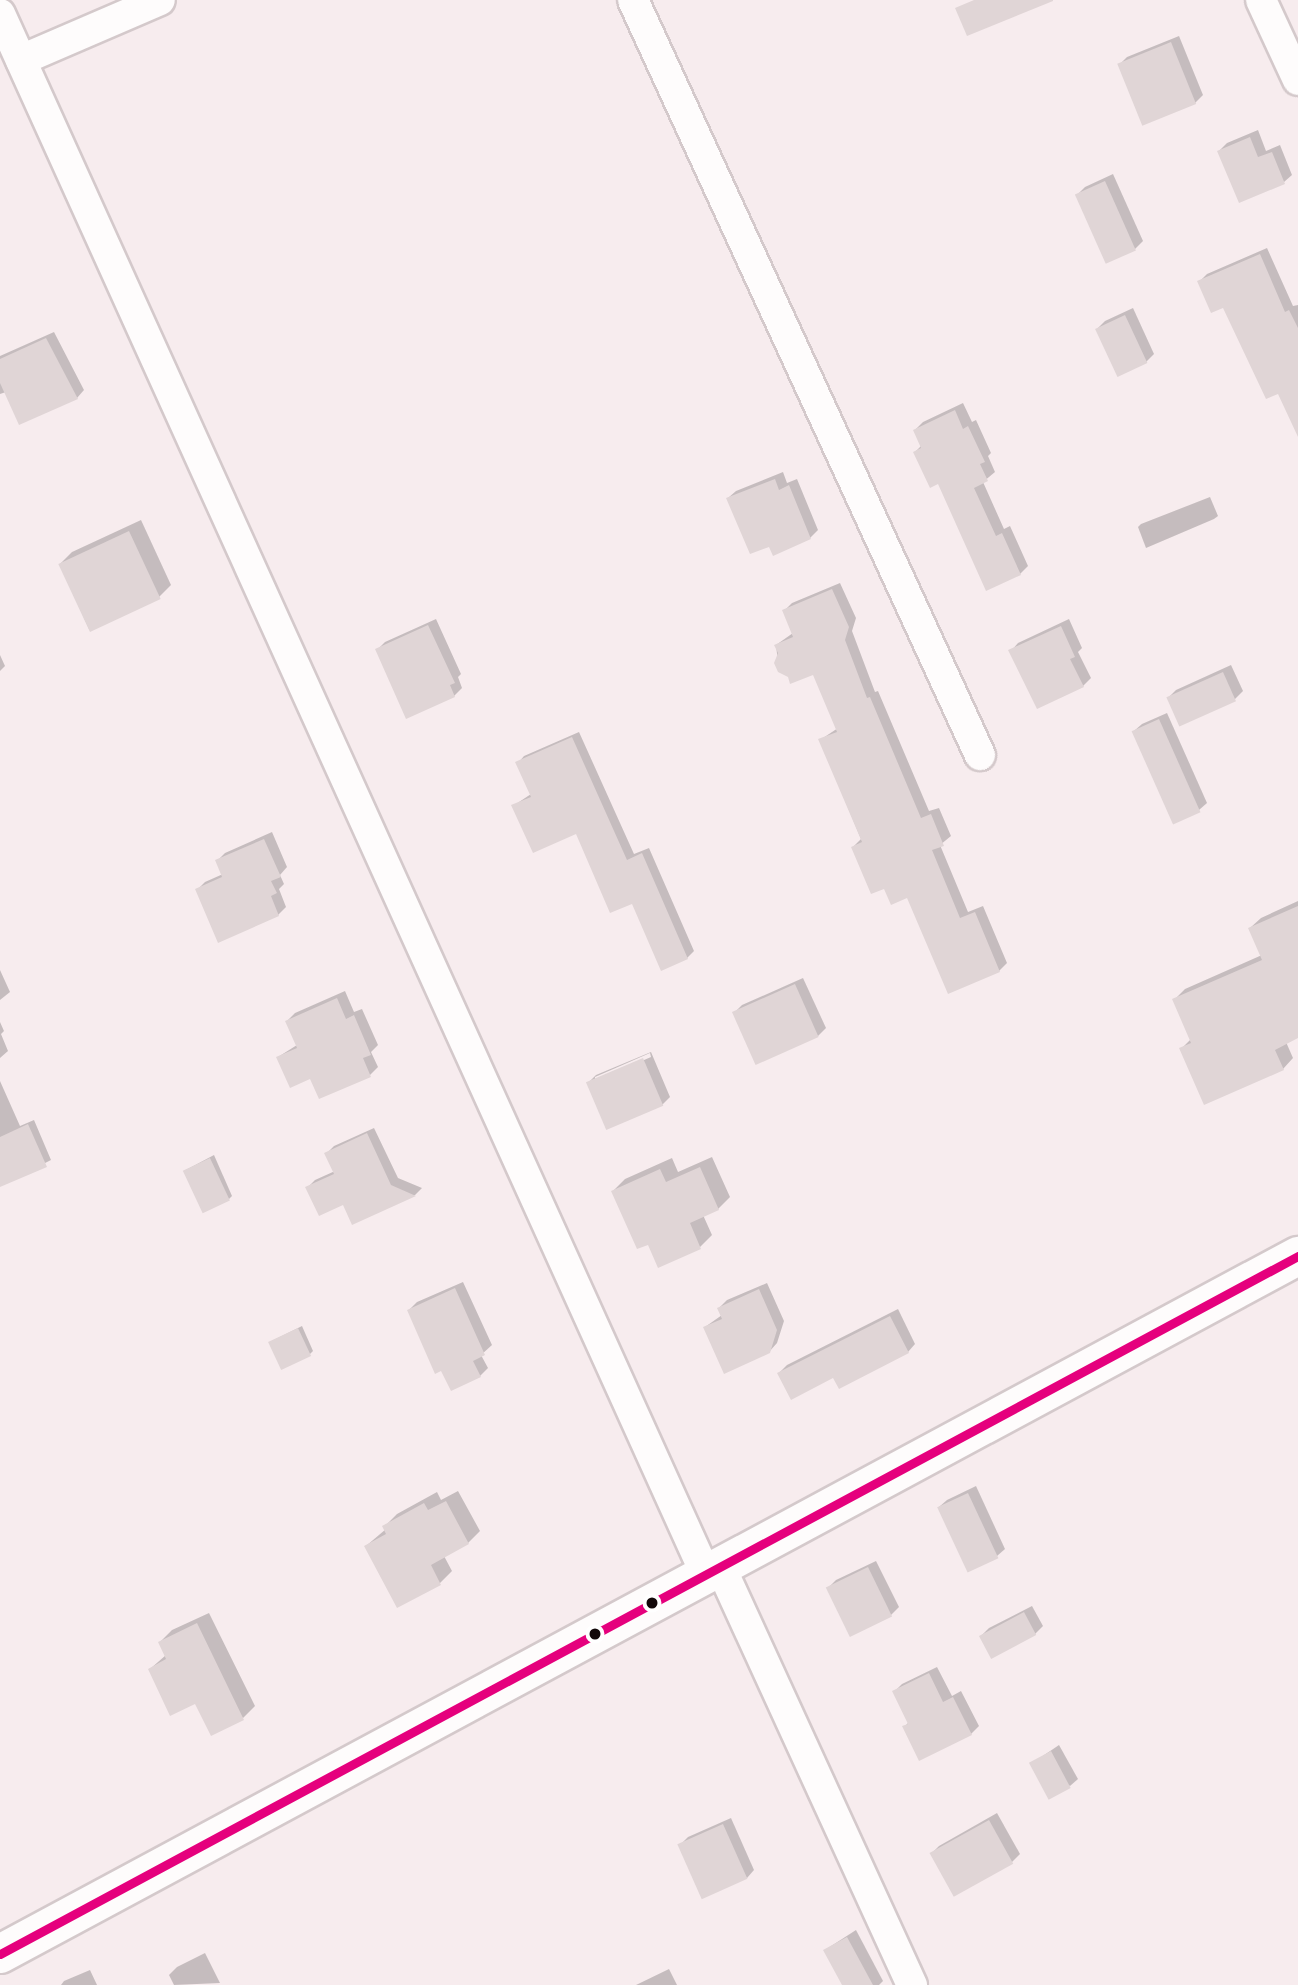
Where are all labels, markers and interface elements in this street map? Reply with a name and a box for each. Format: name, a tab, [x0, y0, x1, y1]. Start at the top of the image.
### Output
unlabelled marker	[645, 1596, 659, 1610]
unlabelled marker	[588, 1627, 602, 1641]

